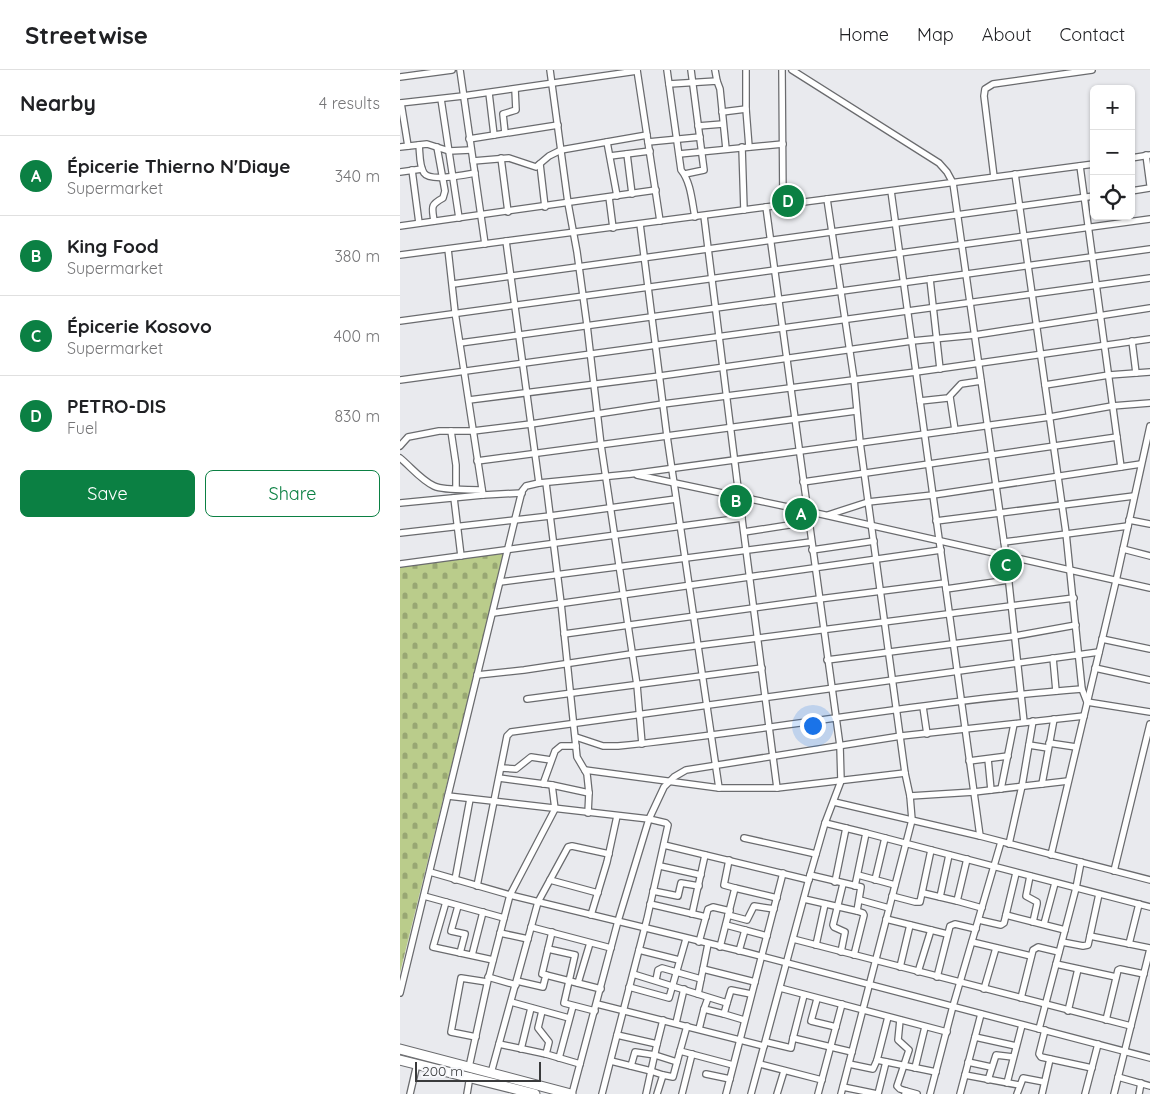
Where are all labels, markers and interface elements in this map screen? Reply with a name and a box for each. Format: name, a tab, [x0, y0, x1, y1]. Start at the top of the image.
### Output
text: Streetwise	[25, 20, 148, 50]
text: Home	[839, 23, 889, 46]
text: Map	[917, 23, 954, 46]
text: About	[982, 23, 1032, 46]
text: Contact	[1060, 23, 1125, 46]
map controls	[1090, 85, 1135, 220]
button: +	[1090, 85, 1135, 130]
text: Nearby	[20, 90, 96, 116]
text: 4 results	[319, 93, 380, 113]
button: −	[1090, 130, 1135, 175]
text: Épicerie Thierno N'Diaye	[67, 154, 290, 178]
text: A	[31, 166, 41, 186]
text: 340 m	[335, 166, 380, 186]
button: locate	[1090, 175, 1135, 220]
text: Supermarket	[67, 178, 163, 198]
pin: D	[772, 182, 804, 220]
text: King Food	[67, 234, 159, 258]
text: B	[31, 246, 41, 266]
text: 380 m	[334, 246, 380, 266]
text: Supermarket	[67, 258, 163, 278]
text: Épicerie Kosovo	[67, 314, 212, 338]
text: C	[31, 326, 41, 346]
text: 400 m	[334, 326, 380, 346]
text: Supermarket	[67, 338, 163, 358]
text: PETRO-DIS	[67, 394, 166, 418]
text: D	[30, 406, 42, 426]
text: 830 m	[334, 406, 380, 426]
text: Fuel	[67, 418, 98, 438]
button: Save	[20, 470, 195, 517]
button: Share	[205, 470, 380, 517]
pin: B	[720, 482, 752, 520]
pin: A	[785, 495, 817, 533]
pin: C	[990, 546, 1022, 584]
your location	[800, 713, 826, 739]
scale bar	[415, 1059, 541, 1082]
text: 200 m	[422, 1062, 463, 1080]

